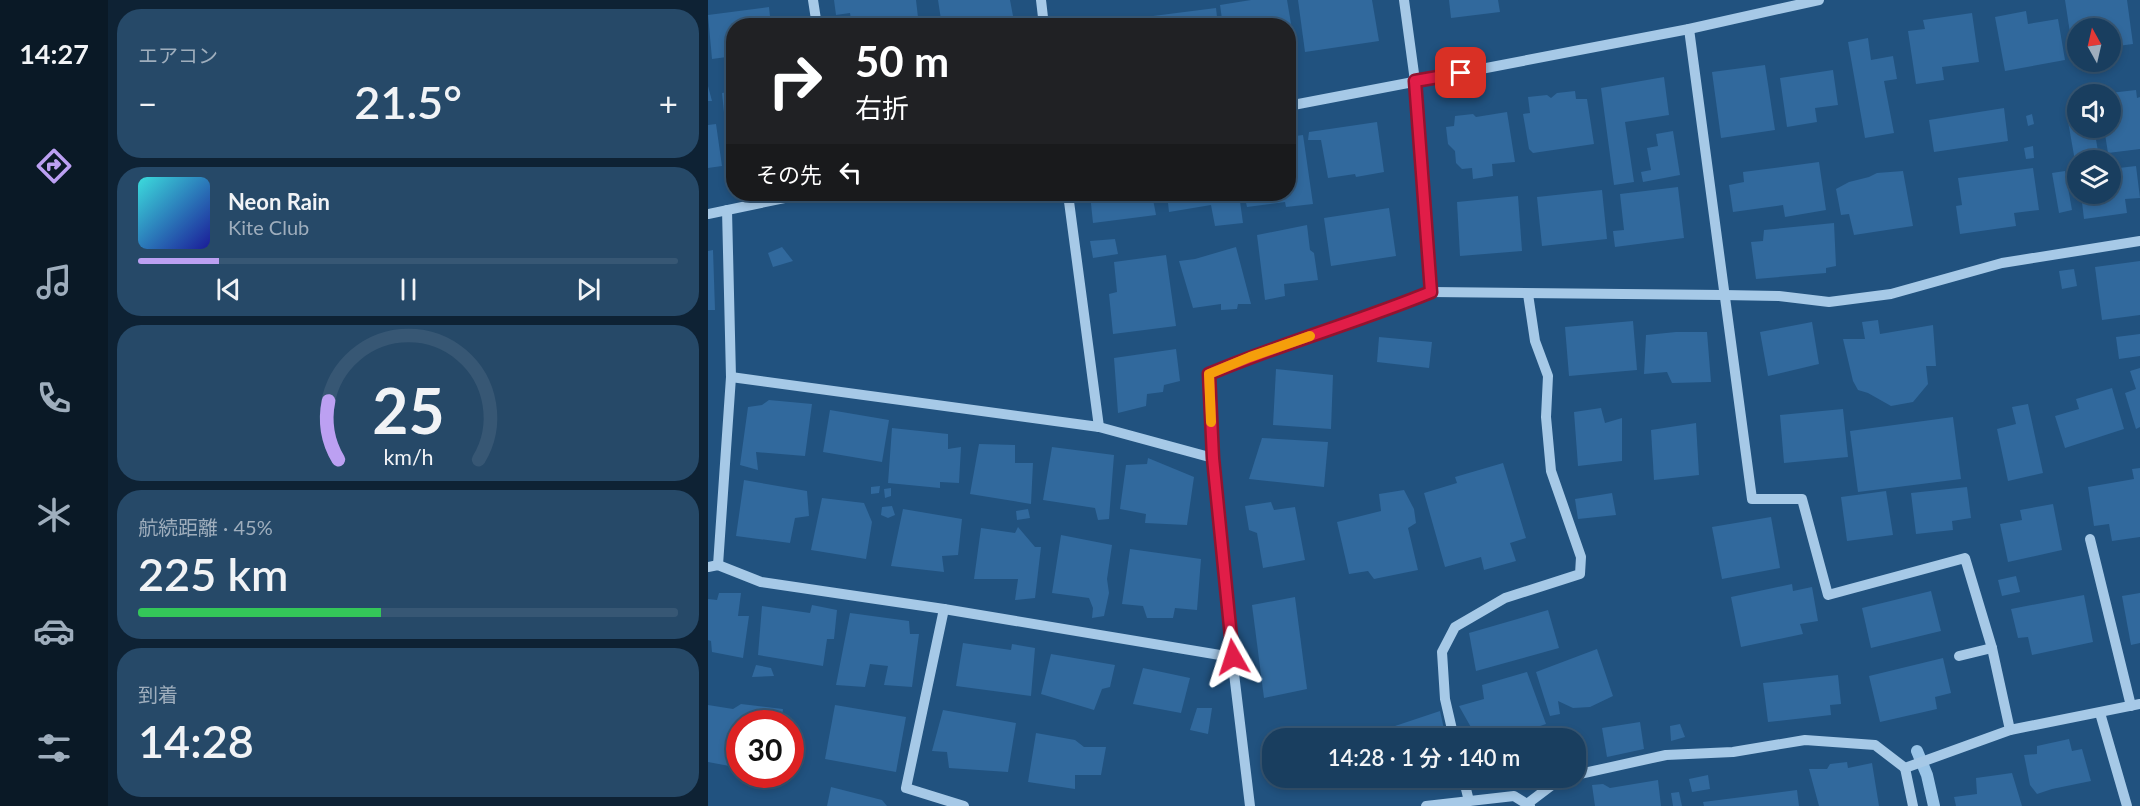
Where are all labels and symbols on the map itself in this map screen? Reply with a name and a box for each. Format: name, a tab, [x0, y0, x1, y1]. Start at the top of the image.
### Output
north arrow	[2067, 18, 2121, 72]
pin	[1435, 47, 1486, 98]
position arrow	[1201, 625, 1265, 689]
speed limit sign: 30	[726, 710, 804, 788]

